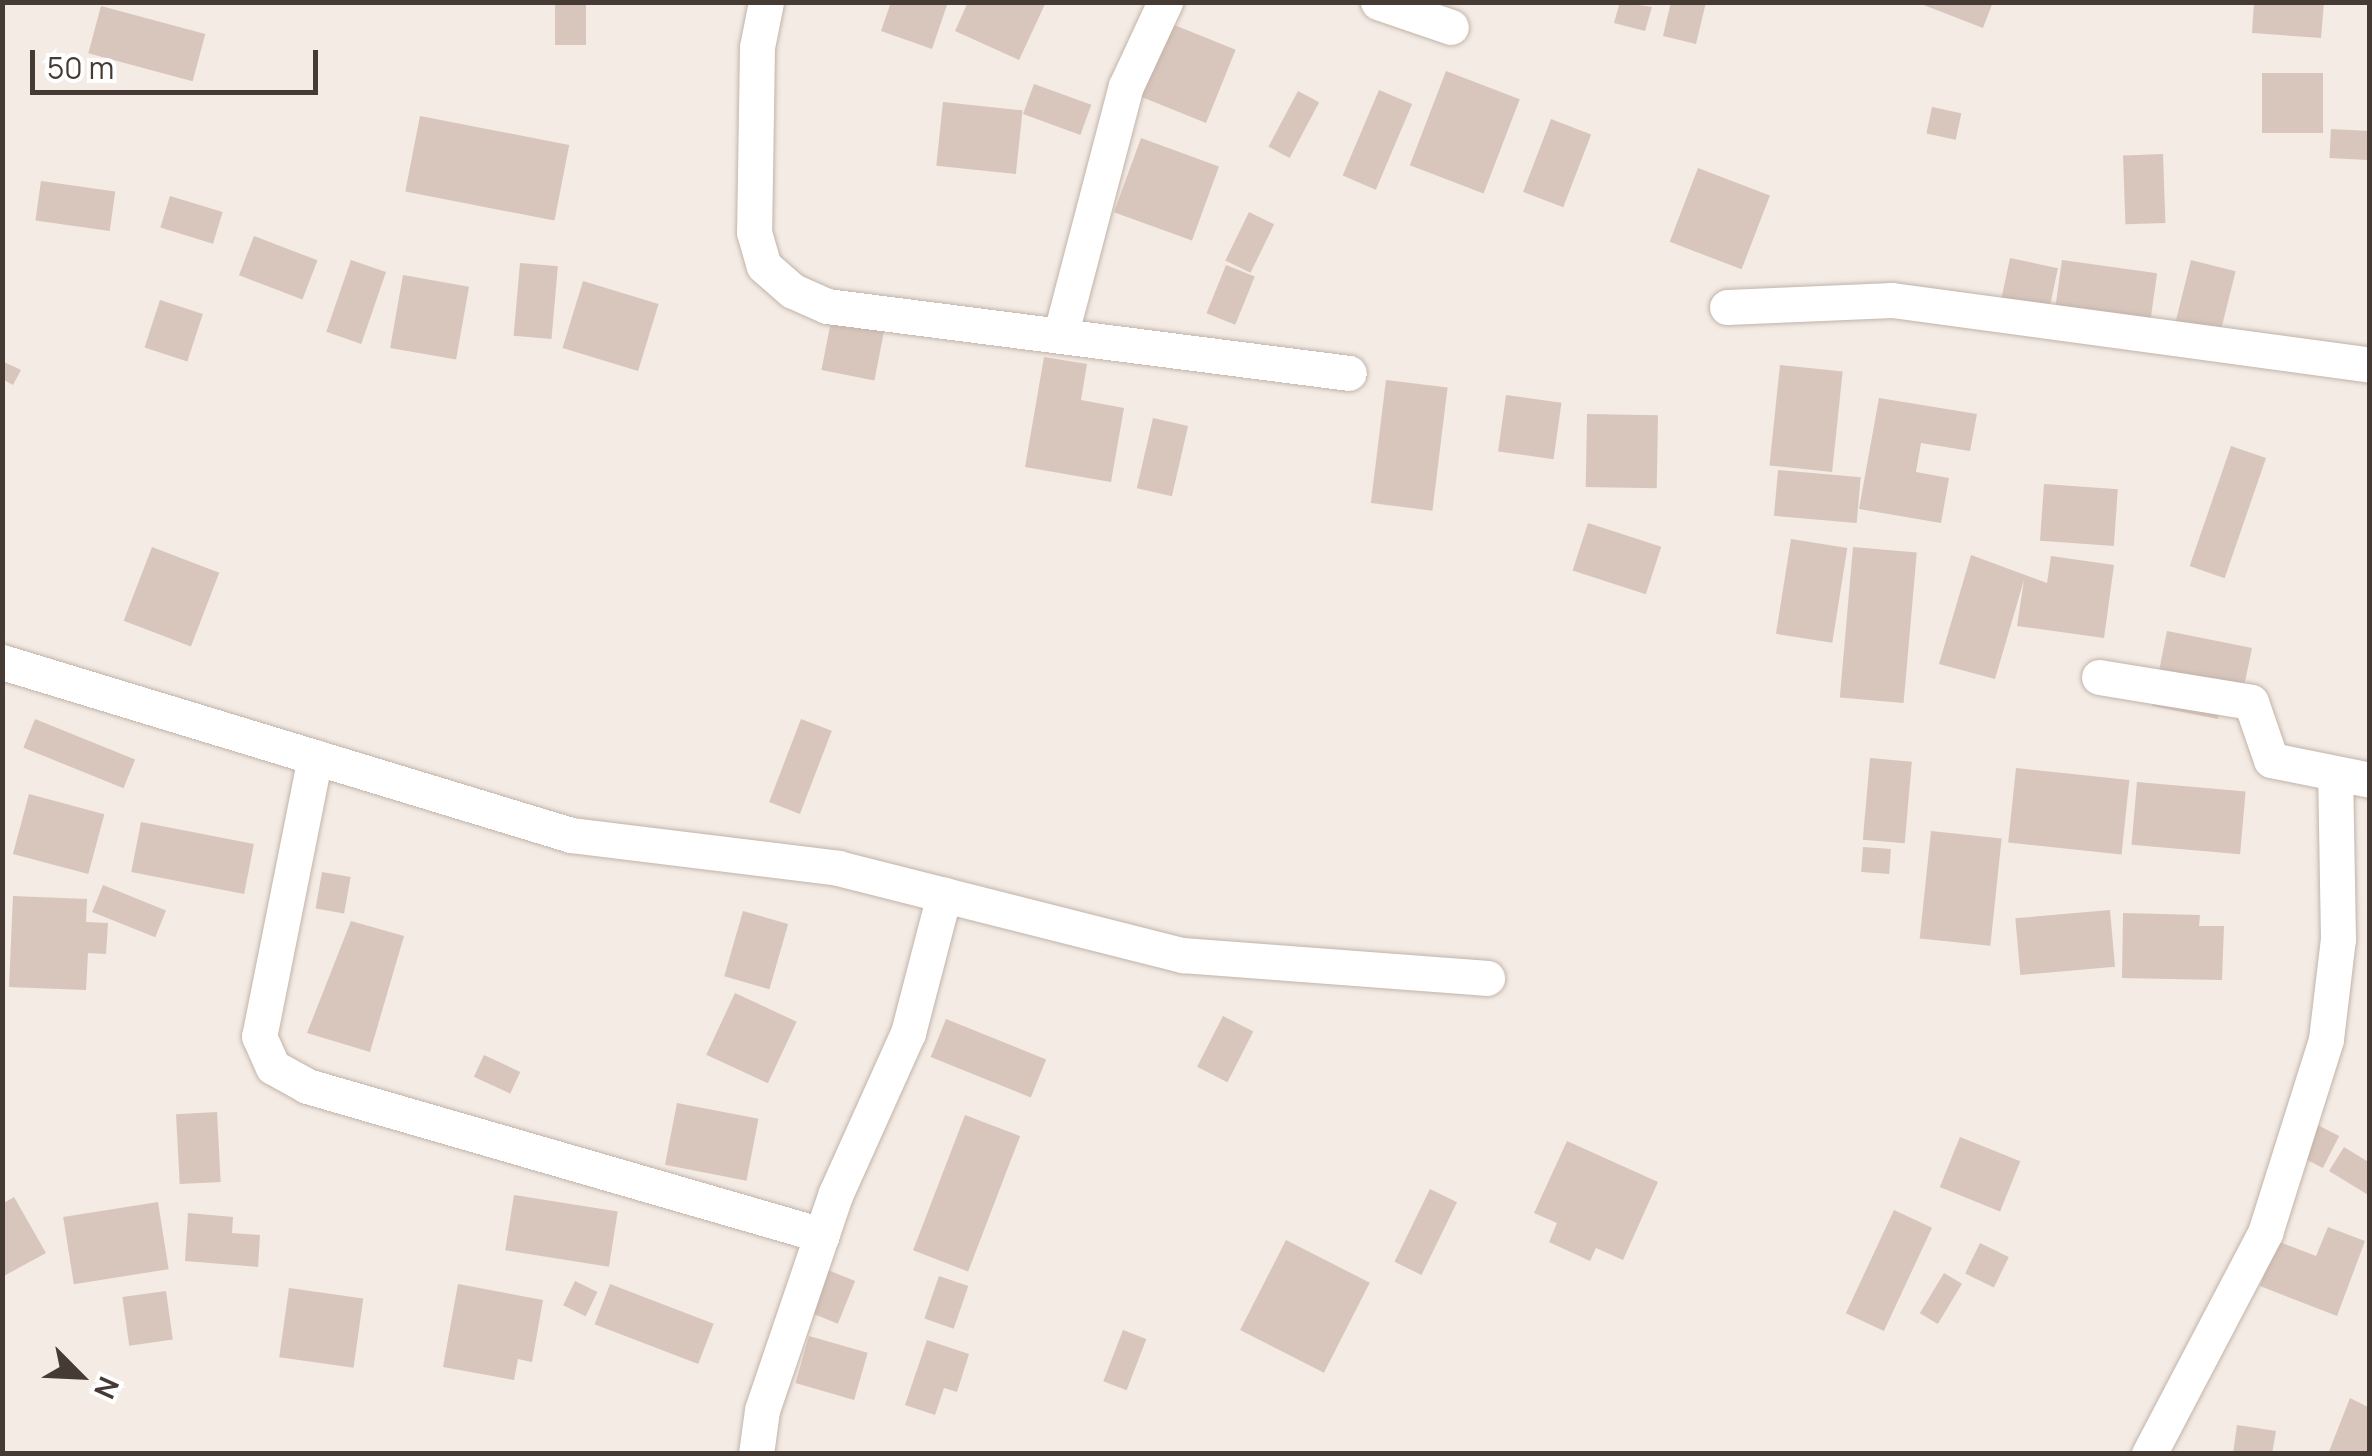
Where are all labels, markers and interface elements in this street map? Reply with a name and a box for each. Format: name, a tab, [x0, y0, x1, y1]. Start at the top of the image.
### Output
scale bar	[35, 30, 322, 92]
text: 50 m	[47, 47, 114, 88]
north arrow	[30, 1326, 130, 1426]
text: N	[86, 1371, 129, 1405]

